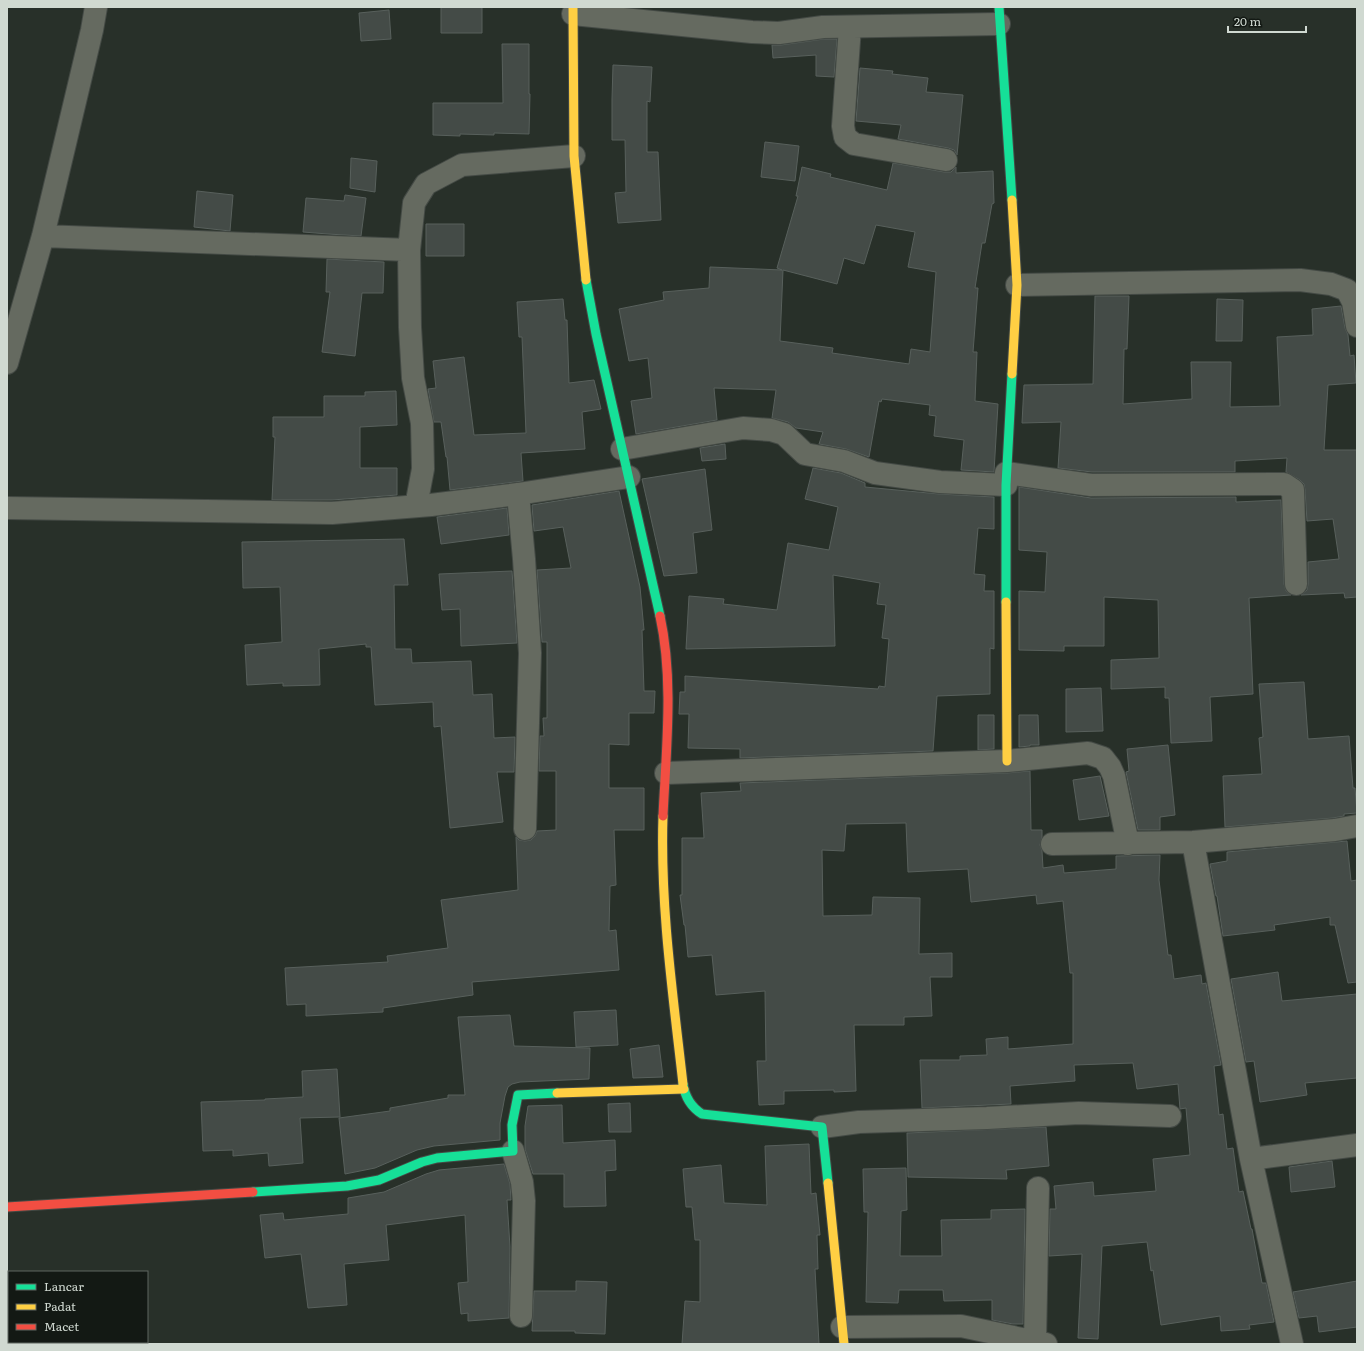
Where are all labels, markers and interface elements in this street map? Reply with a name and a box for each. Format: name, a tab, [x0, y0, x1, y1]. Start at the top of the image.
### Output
scale bar	[1228, 8, 1306, 34]
text: 20 m	[1234, 12, 1261, 30]
legend	[8, 1271, 148, 1343]
text: Lancar	[44, 1277, 84, 1295]
text: Padat	[44, 1297, 76, 1315]
text: Macet	[44, 1317, 79, 1335]

